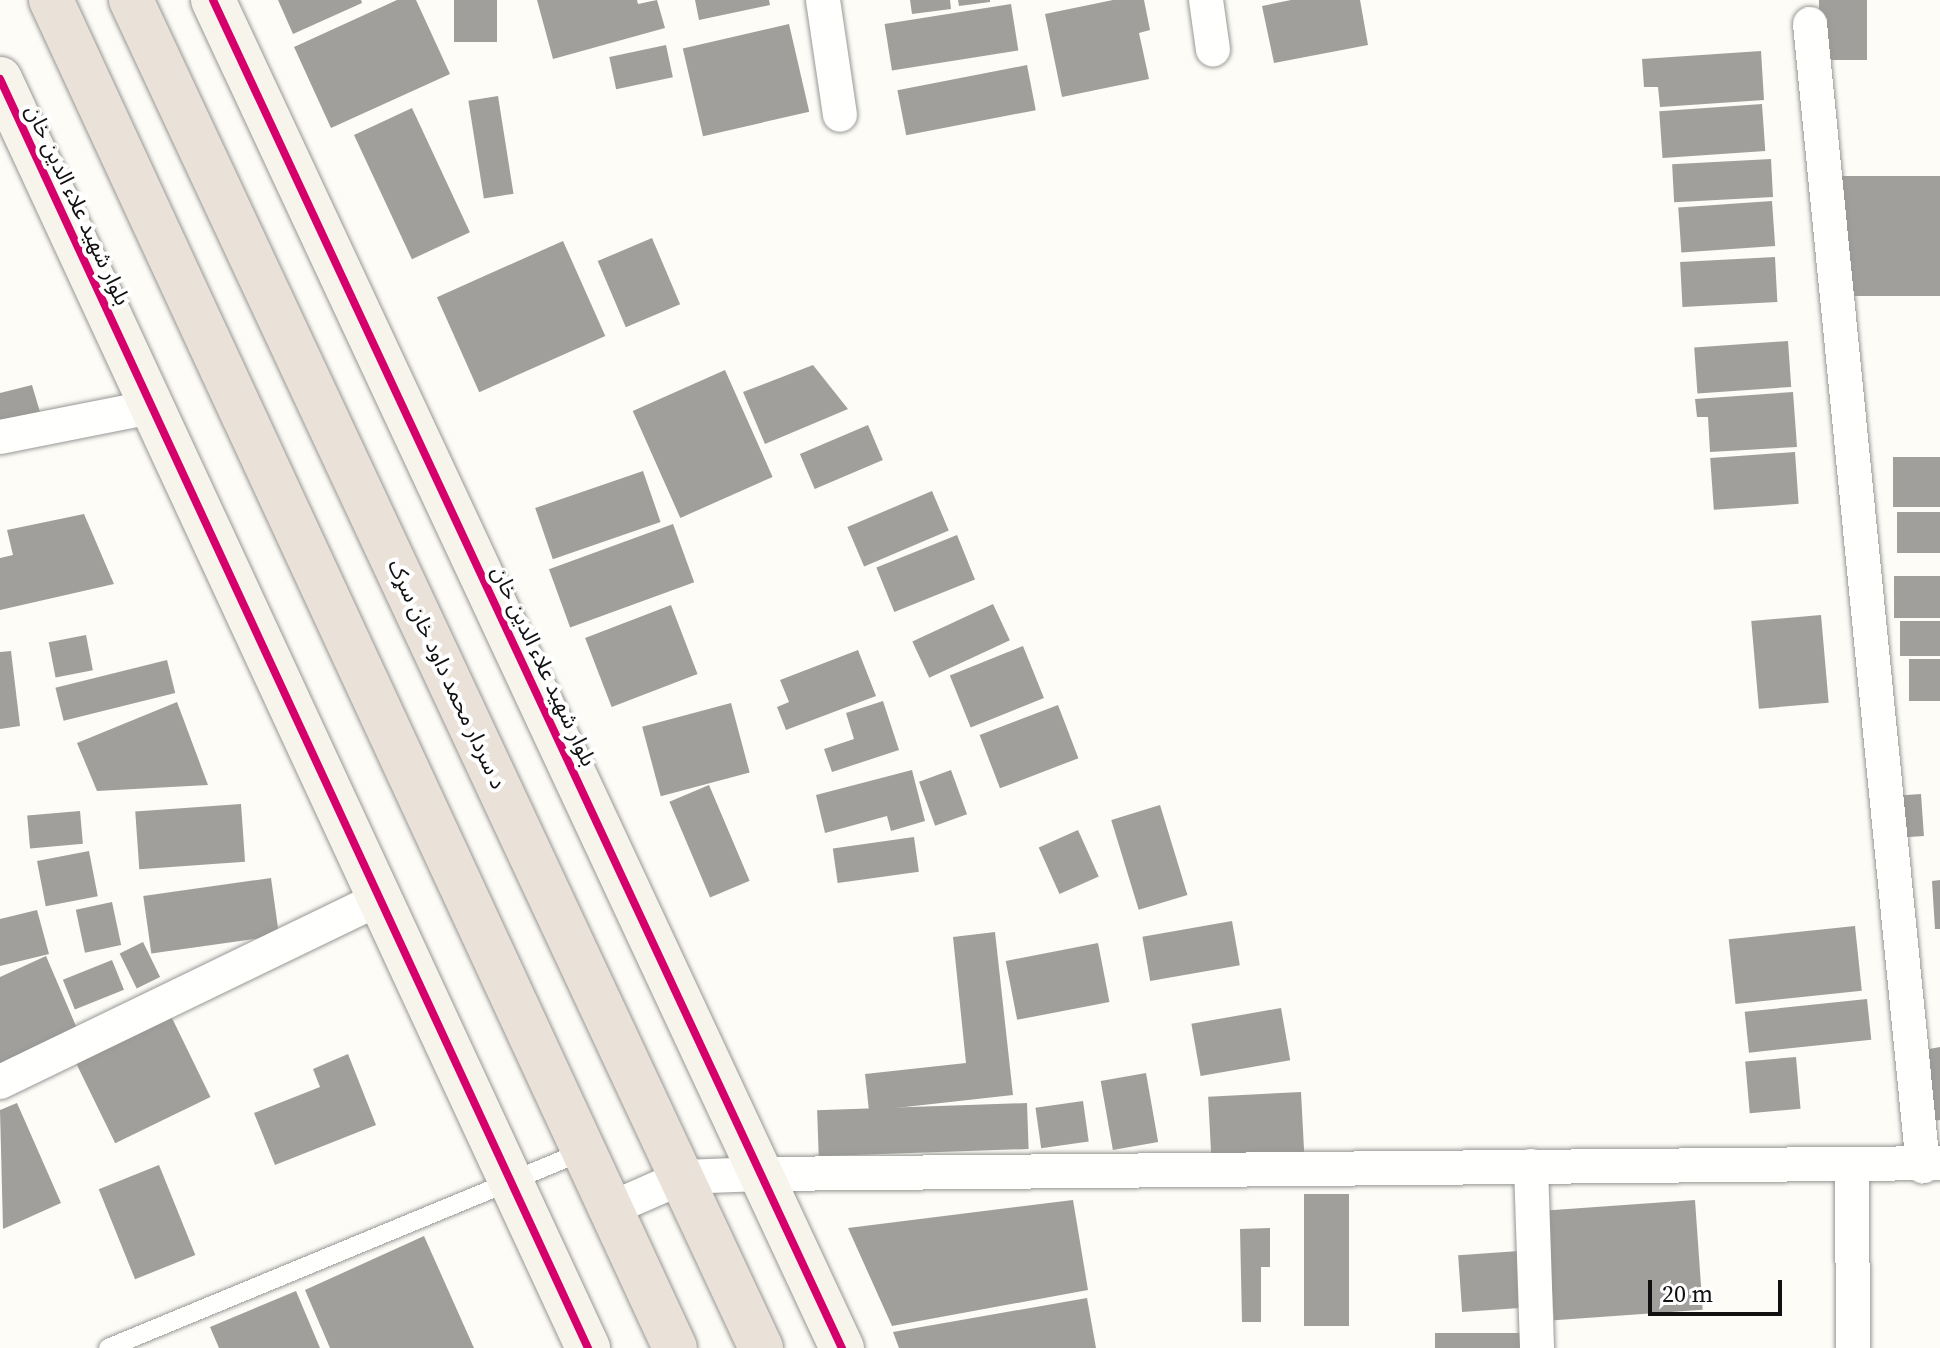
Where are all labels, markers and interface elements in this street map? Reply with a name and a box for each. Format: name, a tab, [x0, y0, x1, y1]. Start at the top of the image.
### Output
street label: بلوار شهید علاء الدین خان	[20, 101, 136, 309]
street label: د سردار محمد داود خان سړک	[382, 555, 512, 793]
street label: بلوار شهید علاء الدین خان	[486, 562, 602, 770]
scale bar	[1652, 1264, 1786, 1314]
text: 20 m	[1662, 1277, 1713, 1310]

